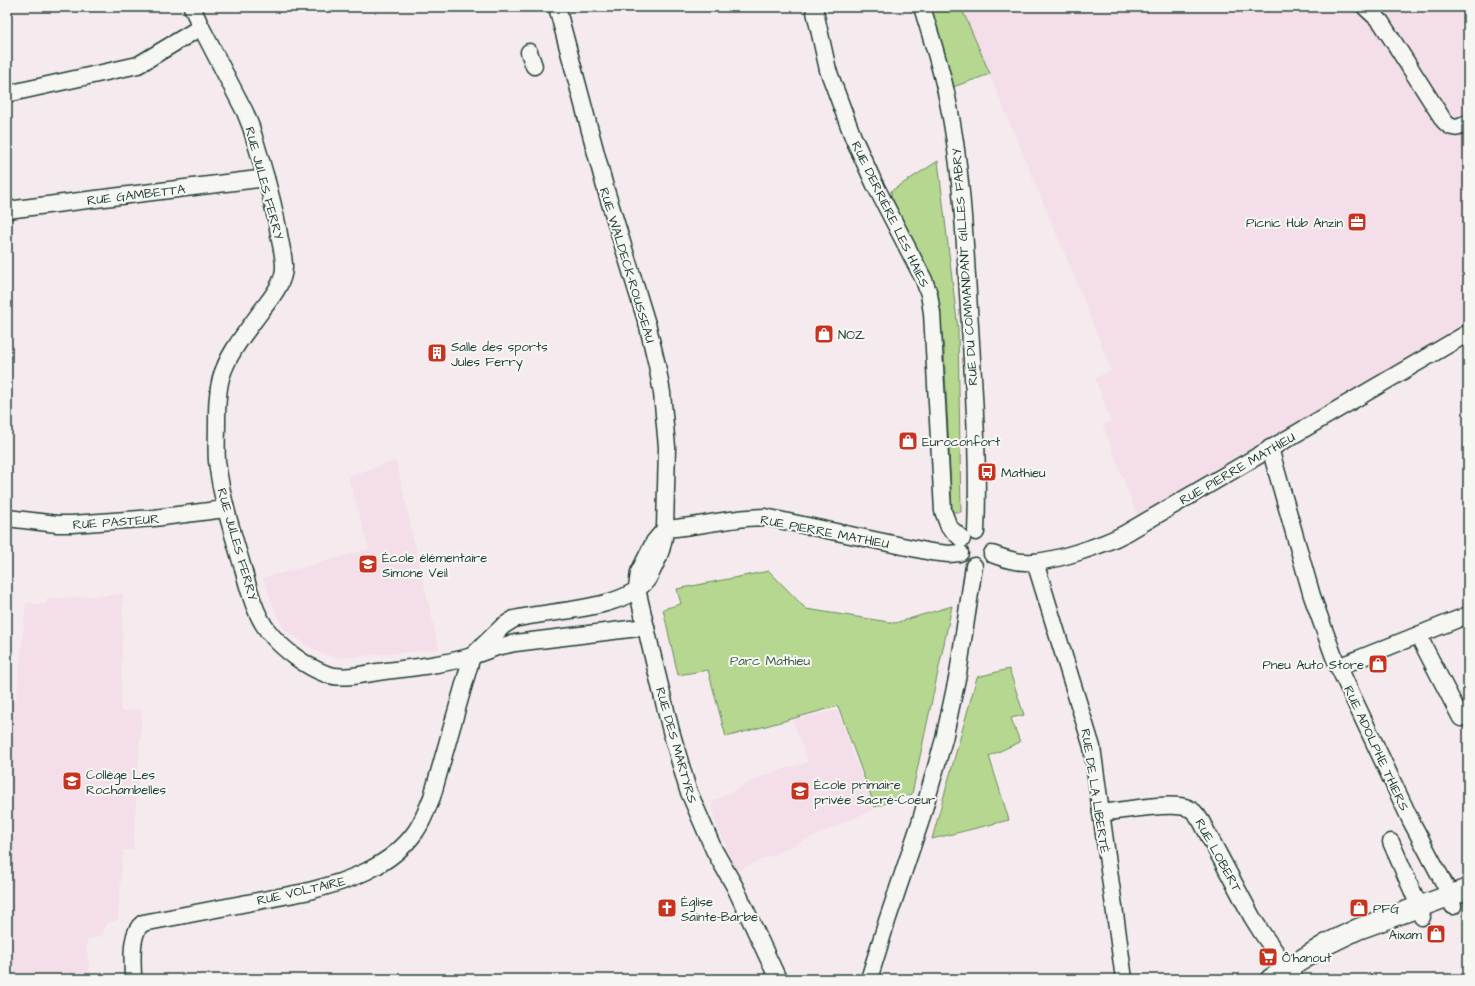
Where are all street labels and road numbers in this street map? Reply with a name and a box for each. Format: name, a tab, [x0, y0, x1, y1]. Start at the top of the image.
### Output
street label: RUE JULES FERRY	[240, 125, 288, 242]
street label: RUE DERRIÈRE LES HAIES	[847, 138, 933, 290]
street label: RUE DU COMMANDANT GILLES FABRY	[948, 148, 982, 386]
street label: RUE GAMBETTA	[86, 180, 187, 210]
street label: RUE WALDECK-ROUSSEAU	[595, 185, 659, 345]
street label: RUE PIERRE MATHIEU	[1176, 428, 1299, 509]
street label: RUE JULES FERRY	[212, 486, 262, 603]
street label: RUE PASTEUR	[72, 510, 160, 534]
street label: RUE PIERRE MATHIEU	[759, 511, 891, 553]
street label: RUE ADOLPHE THIERS	[1339, 683, 1413, 814]
street label: RUE DES MARTYRS	[651, 685, 701, 806]
street label: RUE DE LA LIBERTÉ	[1076, 727, 1114, 855]
street label: RUE LOBERT	[1191, 815, 1246, 896]
street label: RUE VOLTAIRE	[255, 872, 348, 910]

